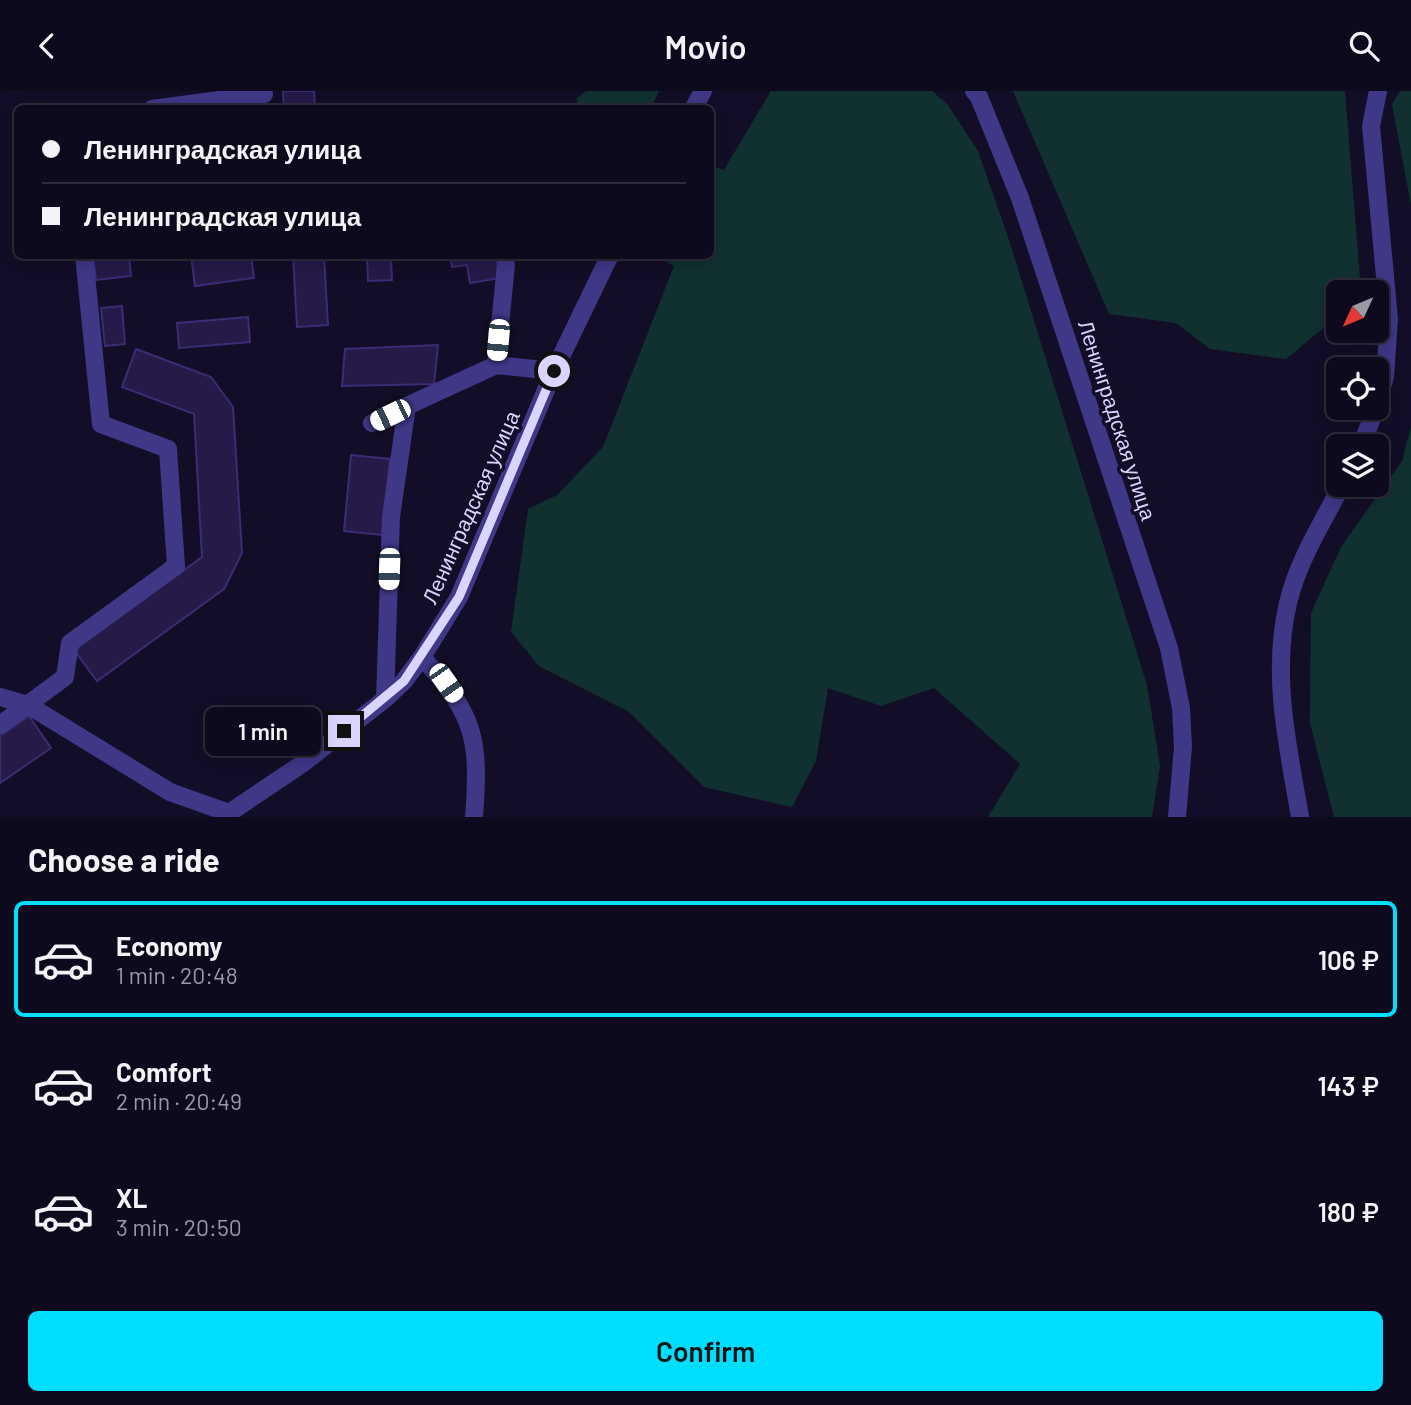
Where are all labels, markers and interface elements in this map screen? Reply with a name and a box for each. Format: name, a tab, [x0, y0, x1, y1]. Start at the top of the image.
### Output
icon: back	[28, 27, 66, 65]
text: Movio	[665, 27, 746, 65]
icon: search	[1345, 27, 1383, 65]
text: Ленинградская улица	[84, 133, 361, 164]
text: Ленинградская улица	[84, 200, 361, 231]
north arrow	[1326, 280, 1390, 343]
map controls	[1326, 280, 1389, 497]
street label: Ленинградская улица	[1074, 317, 1162, 523]
car	[486, 318, 511, 362]
route start	[538, 355, 570, 387]
button: locate	[1326, 357, 1389, 420]
car	[367, 396, 414, 434]
street label: Ленинградская улица	[416, 406, 524, 607]
button: layers	[1326, 434, 1389, 497]
car	[378, 548, 401, 590]
car	[426, 660, 467, 706]
callout: 1 min	[204, 707, 320, 755]
route end	[328, 715, 360, 747]
text: 1 min	[238, 717, 288, 745]
text: Choose a ride	[28, 840, 220, 878]
icon: car	[32, 928, 95, 991]
text: Economy	[116, 930, 222, 961]
text: 106 ₽	[1318, 944, 1379, 975]
text: 1 min · 20:48	[116, 961, 238, 989]
icon: car	[32, 1054, 95, 1117]
text: Comfort	[116, 1056, 212, 1087]
text: 143 ₽	[1317, 1070, 1379, 1101]
text: 2 min · 20:49	[116, 1087, 242, 1115]
icon: car	[32, 1180, 95, 1243]
text: XL	[116, 1182, 147, 1213]
text: 180 ₽	[1318, 1196, 1379, 1227]
text: 3 min · 20:50	[116, 1213, 242, 1241]
button: Confirm	[28, 1311, 1383, 1391]

